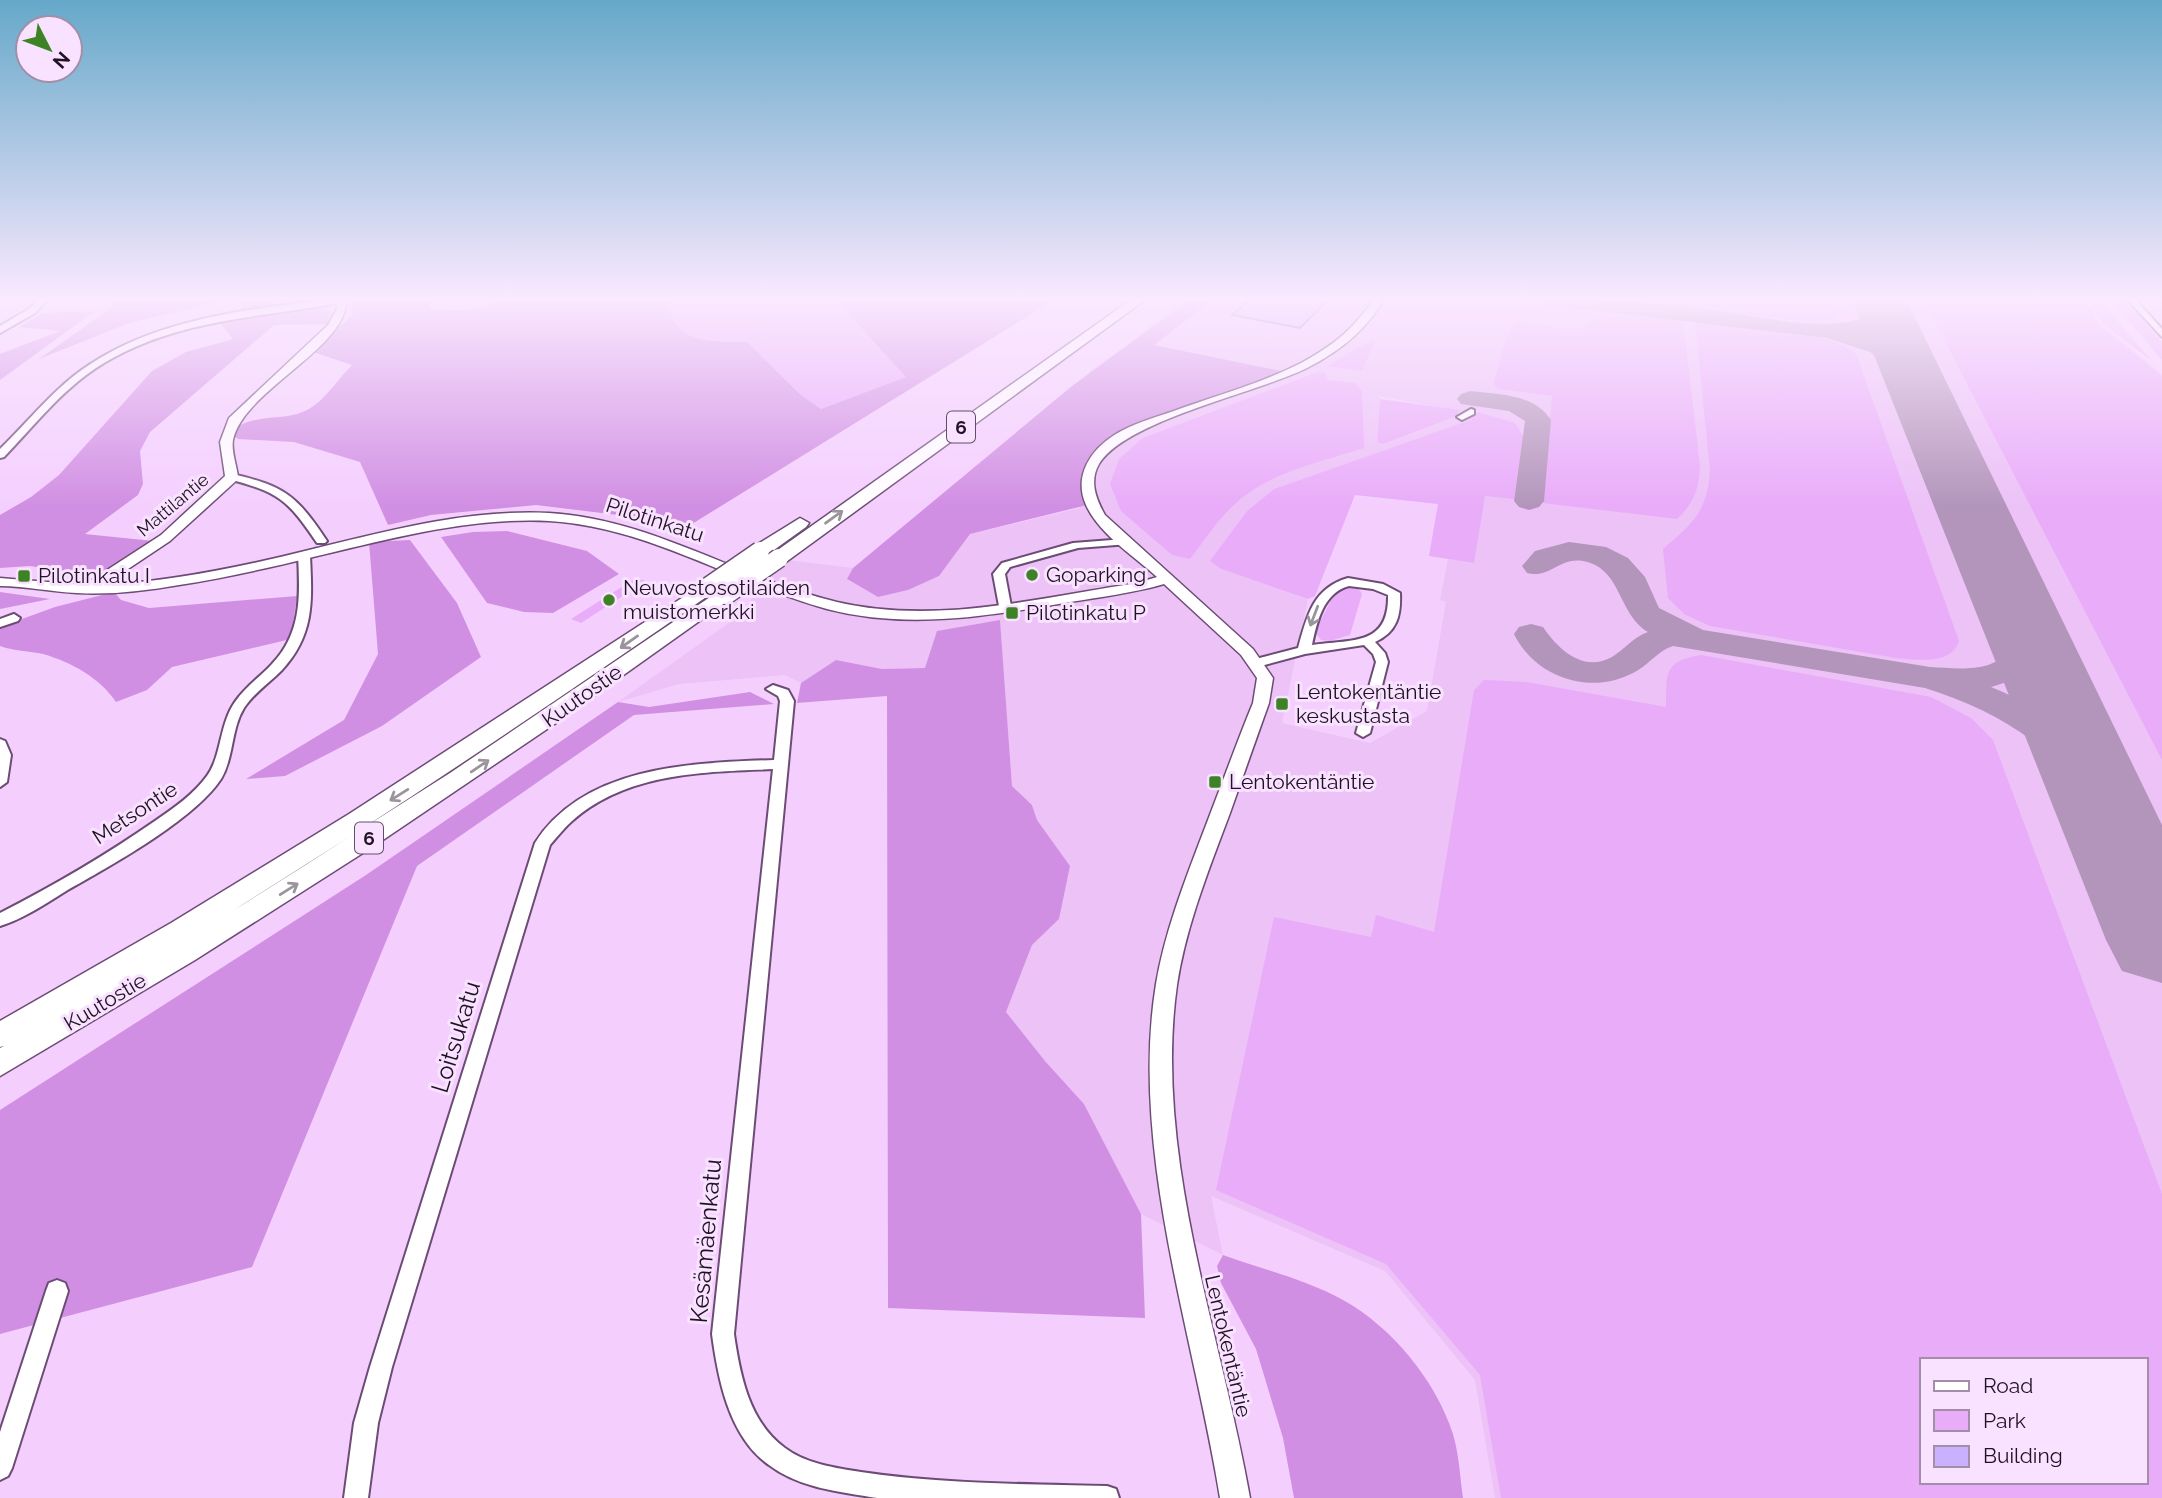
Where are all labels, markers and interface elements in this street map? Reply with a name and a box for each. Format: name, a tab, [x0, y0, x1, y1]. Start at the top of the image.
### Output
north arrow	[14, 14, 84, 84]
text: N	[49, 48, 75, 73]
road number: 6	[947, 412, 975, 442]
street label: Mattilantie	[133, 468, 213, 541]
street label: Pilotinkatu	[603, 492, 707, 547]
one-way arrow	[824, 510, 843, 525]
place label: Goparking	[1046, 562, 1146, 587]
place label: Pilotinkatu I	[38, 563, 150, 588]
marker: Goparking	[1024, 567, 1040, 583]
marker: Pilotinkatu I	[16, 568, 32, 584]
place label: Neuvostosotilaiden muistomerkki	[623, 575, 810, 624]
marker: Neuvostosotilaiden muistomerkki	[601, 592, 617, 608]
place label: Pilotinkatu P	[1026, 600, 1146, 625]
marker: Pilotinkatu P	[1004, 605, 1020, 621]
one-way arrow	[1307, 605, 1320, 627]
one-way arrow	[620, 635, 639, 649]
street label: Kuutostie	[537, 659, 626, 732]
place label: Lentokentäntie keskustasta	[1296, 679, 1441, 728]
marker: Lentokentäntie keskustasta	[1274, 696, 1290, 712]
one-way arrow	[470, 758, 489, 773]
place label: Lentokentäntie	[1229, 769, 1374, 794]
marker: Lentokentäntie	[1207, 774, 1223, 790]
street label: Metsontie	[88, 776, 182, 849]
one-way arrow	[390, 789, 410, 803]
road number: 6	[355, 822, 383, 853]
one-way arrow	[279, 881, 299, 895]
street label: Kuutostie	[59, 967, 150, 1036]
street label: Loitsukatu	[425, 978, 486, 1096]
street label: Kesämäenkatu	[684, 1158, 727, 1324]
street label: Lentokentäntie	[1200, 1272, 1257, 1420]
legend	[1920, 1358, 2148, 1484]
text: Road	[1983, 1373, 2033, 1398]
text: Park	[1983, 1408, 2026, 1433]
text: Building	[1983, 1443, 2063, 1468]

